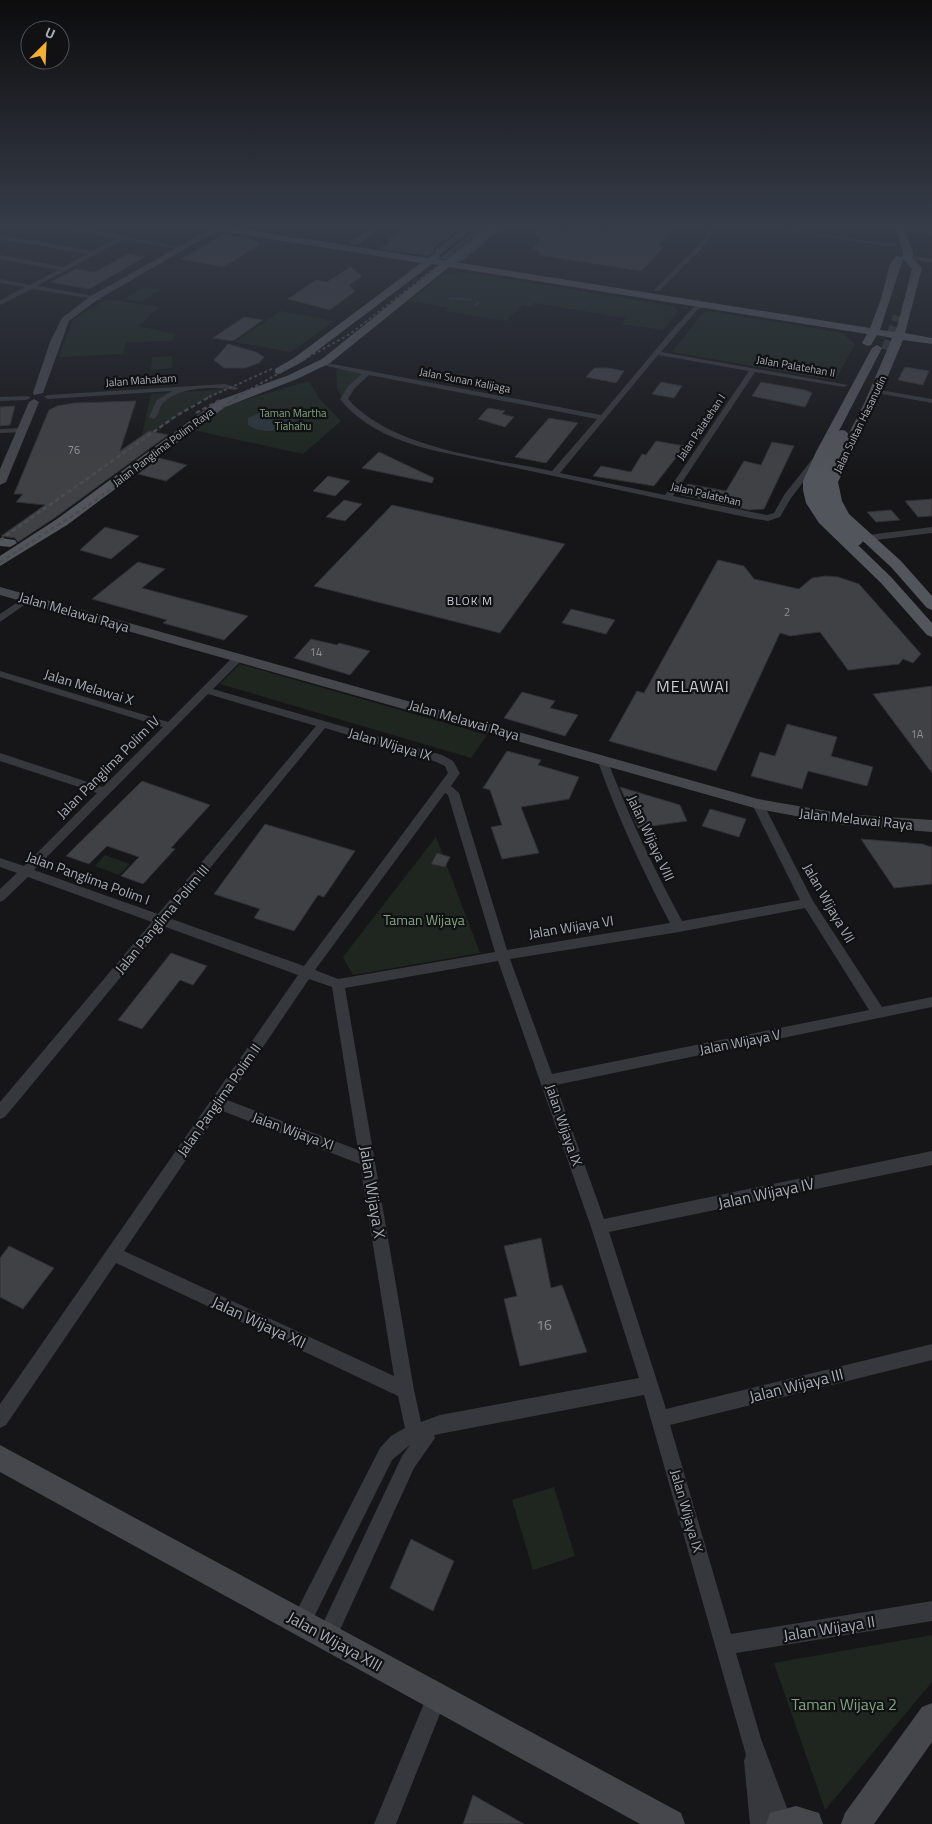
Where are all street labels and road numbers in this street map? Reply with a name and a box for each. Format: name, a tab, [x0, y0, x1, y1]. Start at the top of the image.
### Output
street label: Jalan Palatehan II	[755, 351, 837, 381]
street label: Jalan Sunan Kalijaga	[418, 363, 512, 397]
street label: Jalan Mahakam	[105, 370, 177, 390]
street label: Jalan Sultan Hasanudin	[829, 373, 891, 475]
street label: Jalan Palatehan I	[673, 391, 729, 463]
street label: Jalan Panglima Polim Raya	[109, 403, 217, 490]
street label: Jalan Palatehan	[669, 478, 743, 510]
street label: Jalan Melawai Raya	[17, 586, 132, 637]
street label: Jalan Melawai X	[42, 663, 137, 710]
street label: Jalan Melawai Raya	[407, 694, 522, 745]
street label: Jalan Panglima Polim IV	[51, 710, 164, 823]
street label: Jalan Wijaya IX	[346, 722, 434, 765]
street label: Jalan Wijaya VIII	[622, 791, 681, 884]
street label: Jalan Melawai Raya	[798, 802, 914, 835]
street label: Jalan Panglima Polim I	[23, 845, 153, 910]
street label: Jalan Panglima Polim III	[110, 859, 214, 978]
street label: Jalan Wijaya VII	[798, 859, 861, 947]
street label: Jalan Wijaya VI	[527, 909, 615, 944]
street label: Jalan Wijaya V	[698, 1023, 782, 1060]
street label: Jalan Panglima Polim II	[172, 1039, 266, 1160]
street label: Jalan Wijaya IX	[541, 1081, 588, 1169]
street label: Jalan Wijaya XI	[249, 1106, 337, 1155]
street label: Jalan Wijaya X	[354, 1144, 392, 1240]
street label: Jalan Wijaya IV	[716, 1171, 816, 1215]
street label: Jalan Wijaya XII	[208, 1290, 310, 1354]
street label: Jalan Wijaya III	[746, 1362, 846, 1408]
street label: Jalan Wijaya IX	[666, 1467, 709, 1555]
street label: Jalan Wijaya XIII	[283, 1605, 387, 1677]
street label: Jalan Wijaya II	[781, 1609, 877, 1647]

